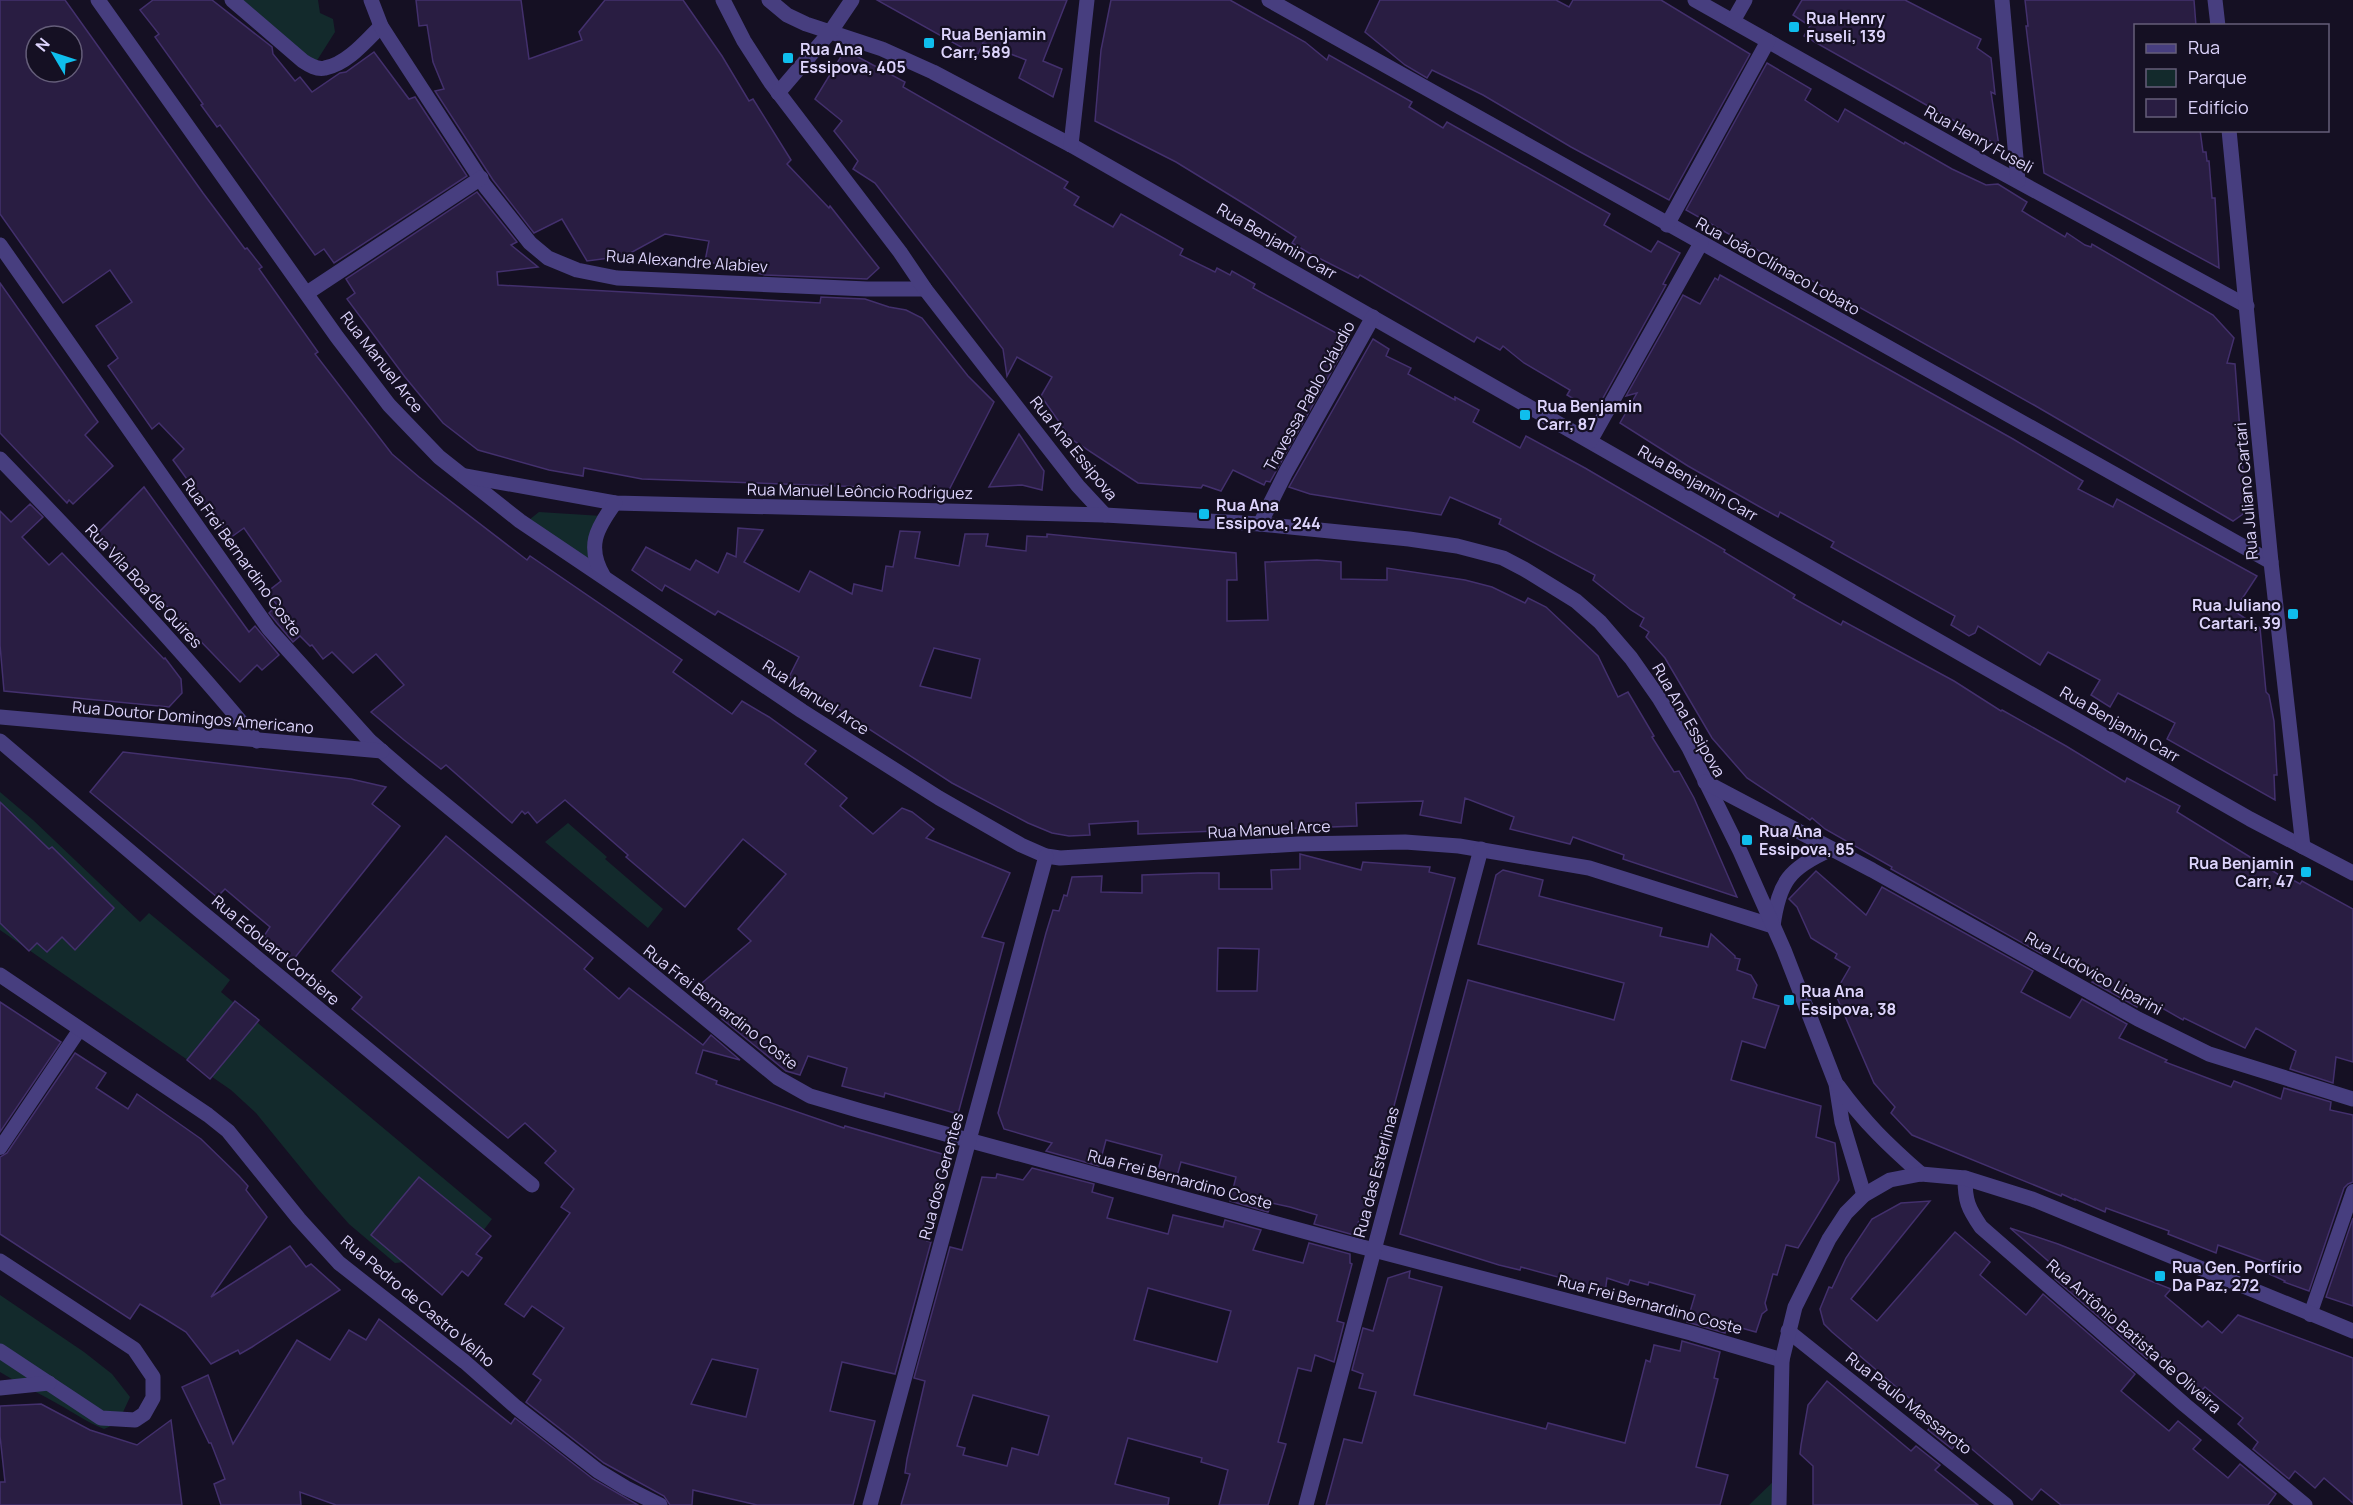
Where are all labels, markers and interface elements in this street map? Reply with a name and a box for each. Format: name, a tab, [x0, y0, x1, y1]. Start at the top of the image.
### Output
place label: Rua Henry Fuseli, 139	[1806, 7, 1886, 47]
marker: Rua Henry Fuseli, 139	[1787, 20, 1801, 34]
place label: Rua Benjamin Carr, 589	[941, 23, 1046, 63]
north arrow	[24, 24, 84, 84]
legend	[2134, 24, 2329, 132]
text: N	[30, 33, 55, 56]
text: Rua	[2188, 35, 2220, 59]
marker: Rua Benjamin Carr, 589	[922, 36, 936, 50]
place label: Rua Ana Essipova, 405	[800, 38, 906, 78]
marker: Rua Ana Essipova, 405	[781, 51, 795, 65]
text: Parque	[2188, 65, 2247, 89]
text: Edifício	[2188, 95, 2249, 119]
street label: Rua Henry Fuseli	[1921, 100, 2037, 178]
street label: Rua Benjamin Carr	[1213, 198, 1341, 284]
street label: Rua João Clímaco Lobato	[1692, 212, 1864, 320]
street label: Rua Alexandre Alabiev	[606, 244, 768, 278]
street label: Rua Manuel Arce	[335, 307, 429, 417]
street label: Travessa Pablo Cláudio	[1258, 317, 1360, 475]
street label: Rua Ana Essipova	[1025, 391, 1123, 505]
place label: Rua Benjamin Carr, 87	[1537, 395, 1642, 435]
marker: Rua Benjamin Carr, 87	[1518, 408, 1532, 422]
street label: Rua Juliano Cartari	[2229, 421, 2263, 561]
street label: Rua Benjamin Carr	[1634, 440, 1762, 526]
street label: Rua Frei Bernardino Coste	[177, 473, 307, 641]
street label: Rua Manuel Leôncio Rodriguez	[747, 478, 973, 504]
place label: Rua Ana Essipova, 244	[1216, 494, 1321, 534]
marker: Rua Ana Essipova, 244	[1197, 507, 1211, 521]
street label: Rua Vila Boa de Quires	[81, 519, 207, 653]
place label: Rua Juliano Cartari, 39	[2192, 594, 2281, 634]
marker: Rua Juliano Cartari, 39	[2286, 607, 2300, 621]
street label: Rua Manuel Arce	[758, 654, 874, 740]
street label: Rua Ana Essipova	[1647, 659, 1731, 781]
street label: Rua Benjamin Carr	[2056, 681, 2184, 767]
street label: Rua Doutor Domingos Americano	[71, 695, 315, 739]
street label: Rua Manuel Arce	[1207, 815, 1331, 843]
place label: Rua Ana Essipova, 85	[1759, 820, 1854, 860]
marker: Rua Ana Essipova, 85	[1740, 833, 1754, 847]
place label: Rua Benjamin Carr, 47	[2189, 852, 2294, 892]
marker: Rua Benjamin Carr, 47	[2299, 865, 2313, 879]
street label: Rua Edouard Corbiere	[207, 890, 345, 1010]
street label: Rua Ludovico Liparini	[2021, 926, 2167, 1020]
street label: Rua Frei Bernardino Coste	[639, 940, 803, 1074]
place label: Rua Ana Essipova, 38	[1801, 980, 1896, 1020]
marker: Rua Ana Essipova, 38	[1782, 993, 1796, 1007]
street label: Rua das Esterlinas	[1348, 1104, 1404, 1240]
street label: Rua dos Gerentes	[913, 1110, 969, 1242]
street label: Rua Frei Bernardino Coste	[1085, 1144, 1275, 1214]
street label: Rua Pedro de Castro Velho	[336, 1230, 500, 1372]
street label: Rua Antônio Batista de Oliveira	[2042, 1254, 2226, 1418]
place label: Rua Gen. Porfírio Da Paz, 272	[2172, 1256, 2302, 1296]
street label: Rua Frei Bernardino Coste	[1555, 1269, 1745, 1339]
marker: Rua Gen. Porfírio Da Paz, 272	[2153, 1269, 2167, 1283]
street label: Rua Paulo Massaroto	[1841, 1347, 1977, 1459]

